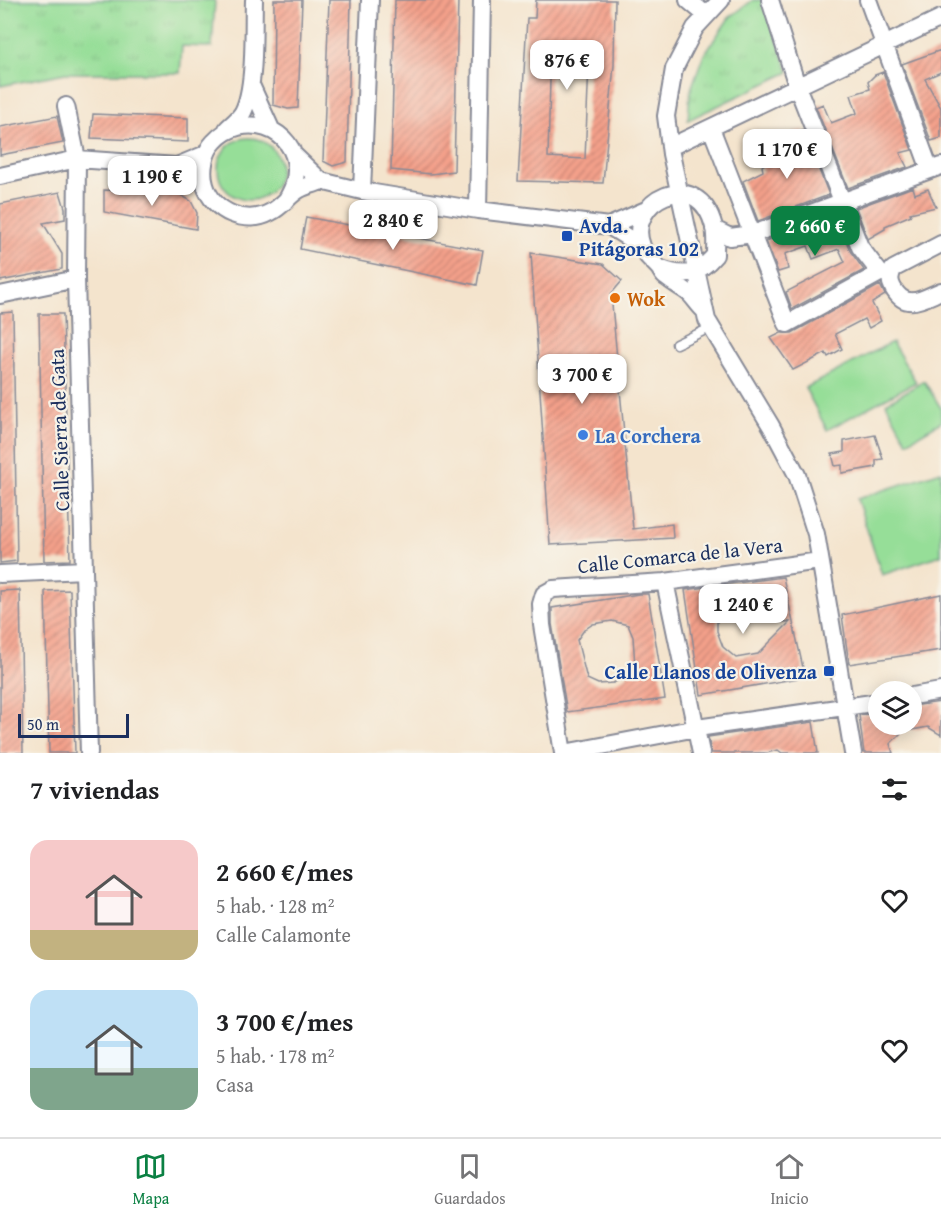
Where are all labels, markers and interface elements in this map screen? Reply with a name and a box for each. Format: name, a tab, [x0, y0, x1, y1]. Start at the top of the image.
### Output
pin: 876 €	[525, 40, 609, 91]
text: 876 €	[544, 45, 590, 74]
pin: 1 170 €	[732, 129, 842, 180]
text: 1 170 €	[757, 134, 817, 163]
pin: 1 190 €	[97, 156, 207, 207]
text: 1 190 €	[122, 161, 182, 190]
pin: 2 840 €	[338, 200, 448, 251]
text: 2 840 €	[363, 205, 423, 234]
pin: 2 660 €	[760, 206, 870, 257]
place label: Avda. Pitágoras 102	[579, 211, 699, 263]
text: 2 660 €	[785, 211, 845, 240]
marker: Avda. Pitágoras 102	[560, 229, 574, 243]
place label: Wok	[627, 284, 666, 313]
marker: Wok	[608, 291, 622, 305]
street label: Calle Sierra de Gata	[42, 348, 76, 512]
pin: 3 700 €	[527, 354, 637, 405]
text: 3 700 €	[552, 359, 612, 388]
place label: La Corchera	[595, 421, 701, 450]
marker: La Corchera	[576, 428, 590, 442]
street label: Calle Comarca de la Vera	[576, 530, 784, 580]
pin: 1 240 €	[688, 584, 798, 635]
text: 1 240 €	[713, 589, 773, 618]
place label: Calle Llanos de Olivenza	[605, 657, 818, 686]
marker: Calle Llanos de Olivenza	[822, 664, 836, 678]
map controls	[868, 681, 922, 735]
button: layers	[868, 681, 922, 735]
scale bar	[18, 711, 129, 738]
text: 50 m	[27, 712, 59, 736]
text: 7 viviendas	[30, 770, 160, 809]
icon: filters	[878, 773, 911, 806]
text: 2 660 €/mes	[216, 852, 353, 891]
icon: home	[78, 864, 150, 936]
icon: heart	[878, 884, 911, 917]
text: 5 hab. · 128 m²	[216, 891, 334, 920]
text: Calle Calamonte	[216, 920, 351, 949]
text: 3 700 €/mes	[216, 1002, 353, 1041]
icon: home	[78, 1014, 150, 1086]
icon: heart	[878, 1034, 911, 1067]
text: 5 hab. · 178 m²	[216, 1041, 334, 1070]
text: Casa	[216, 1070, 254, 1099]
tab: Mapa	[132, 1150, 169, 1210]
tab: Guardados	[434, 1150, 505, 1210]
tab: Inicio	[770, 1150, 809, 1210]

